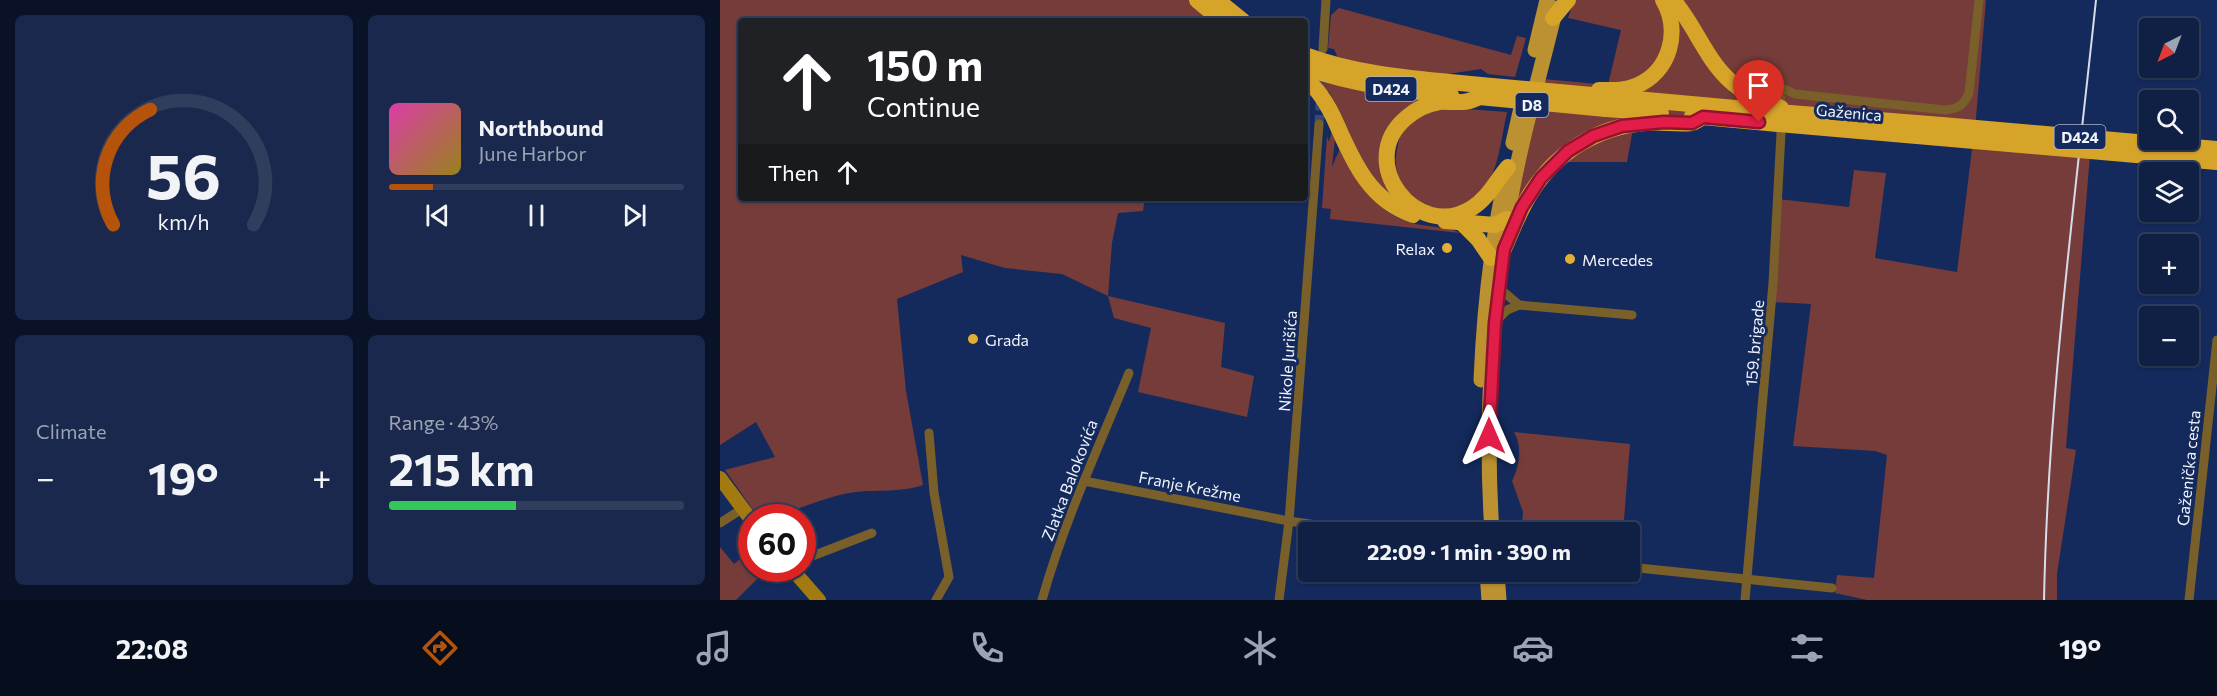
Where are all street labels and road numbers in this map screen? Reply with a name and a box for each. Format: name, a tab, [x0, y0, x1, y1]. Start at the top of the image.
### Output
road number: D424	[1366, 77, 1416, 101]
road number: D8	[1516, 93, 1548, 117]
street label: Gaženica	[1815, 100, 1883, 124]
road number: D424	[2054, 125, 2106, 149]
street label: 159. brigade	[1741, 299, 1767, 387]
street label: Nikole Jurišića	[1274, 310, 1300, 412]
street label: Gaženička cesta	[2172, 409, 2204, 527]
street label: Zlatka Balokovića	[1037, 417, 1101, 543]
street label: Franje Krežme	[1137, 467, 1243, 505]

